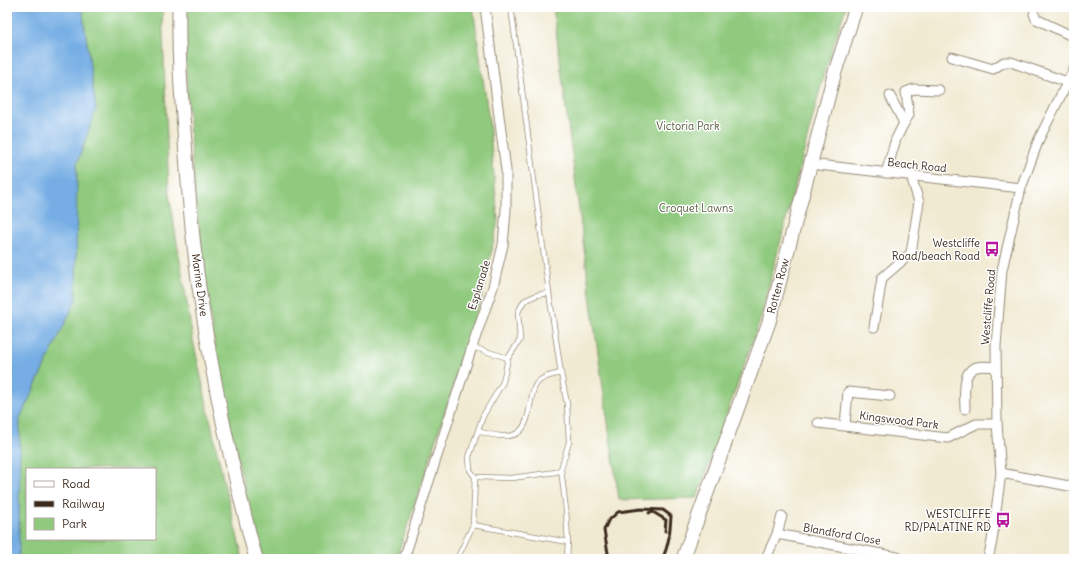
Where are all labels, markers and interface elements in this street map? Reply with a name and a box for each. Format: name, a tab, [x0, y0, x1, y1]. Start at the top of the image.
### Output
park label: Victoria Park	[656, 119, 720, 133]
street label: Beach Road	[887, 155, 948, 175]
park label: Croquet Lawns	[659, 201, 733, 215]
place label: Westcliffe Road/beach Road	[892, 236, 981, 263]
bus stop icon: Westcliffe Road/beach Road	[983, 240, 1001, 258]
street label: Marine Drive	[189, 253, 211, 317]
street label: Rotten Row	[764, 256, 792, 315]
street label: Esplanade	[465, 258, 493, 312]
street label: Westcliffe Road	[978, 268, 998, 345]
street label: Kingswood Park	[859, 408, 940, 432]
legend	[26, 468, 156, 540]
text: Road	[62, 476, 90, 491]
text: Railway	[62, 496, 105, 511]
place label: WESTCLIFFE RD/PALATINE RD	[904, 507, 991, 534]
bus stop icon: WESTCLIFFE RD/PALATINE RD	[994, 511, 1012, 529]
text: Park	[62, 516, 87, 531]
street label: Blandford Close	[802, 520, 882, 548]

